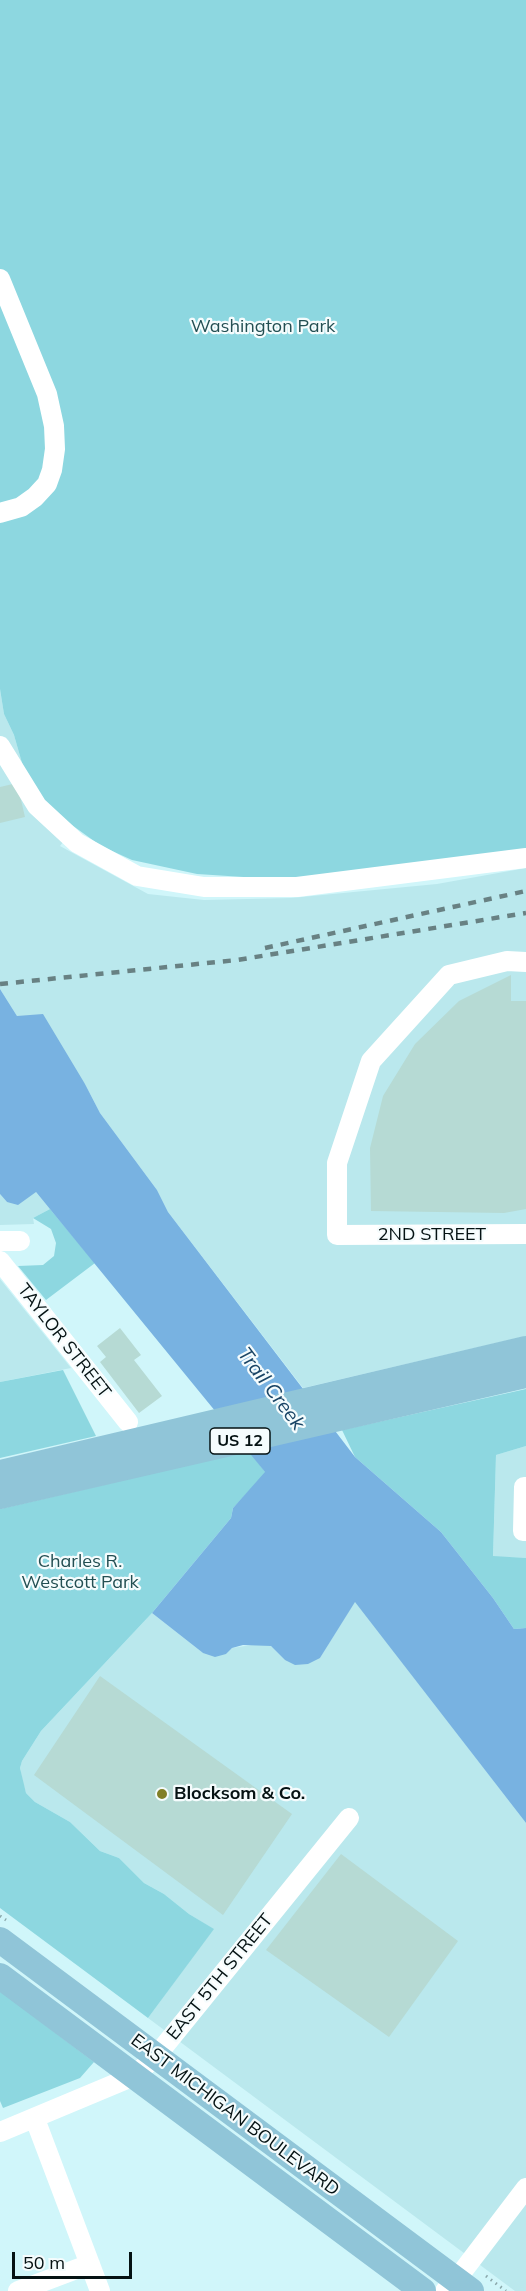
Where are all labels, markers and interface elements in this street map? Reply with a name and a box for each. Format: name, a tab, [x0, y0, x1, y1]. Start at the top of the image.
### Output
park label: Washington Park	[191, 316, 335, 338]
street label: 2ND STREET	[378, 1224, 486, 1246]
street label: TAYLOR STREET	[13, 1280, 115, 1402]
water label: Trail Creek	[232, 1343, 310, 1435]
road number: US 12	[210, 1428, 270, 1454]
park label: Charles R. Westcott Park	[21, 1551, 139, 1594]
place label: Blocksom & Co.	[174, 1783, 305, 1805]
marker: Blocksom & Co.	[155, 1787, 169, 1801]
street label: EAST 5TH STREET	[162, 1910, 278, 2044]
street label: EAST MICHIGAN BOULEVARD	[126, 2029, 344, 2201]
scale bar	[15, 2240, 135, 2278]
text: 50 m	[23, 2251, 65, 2274]

